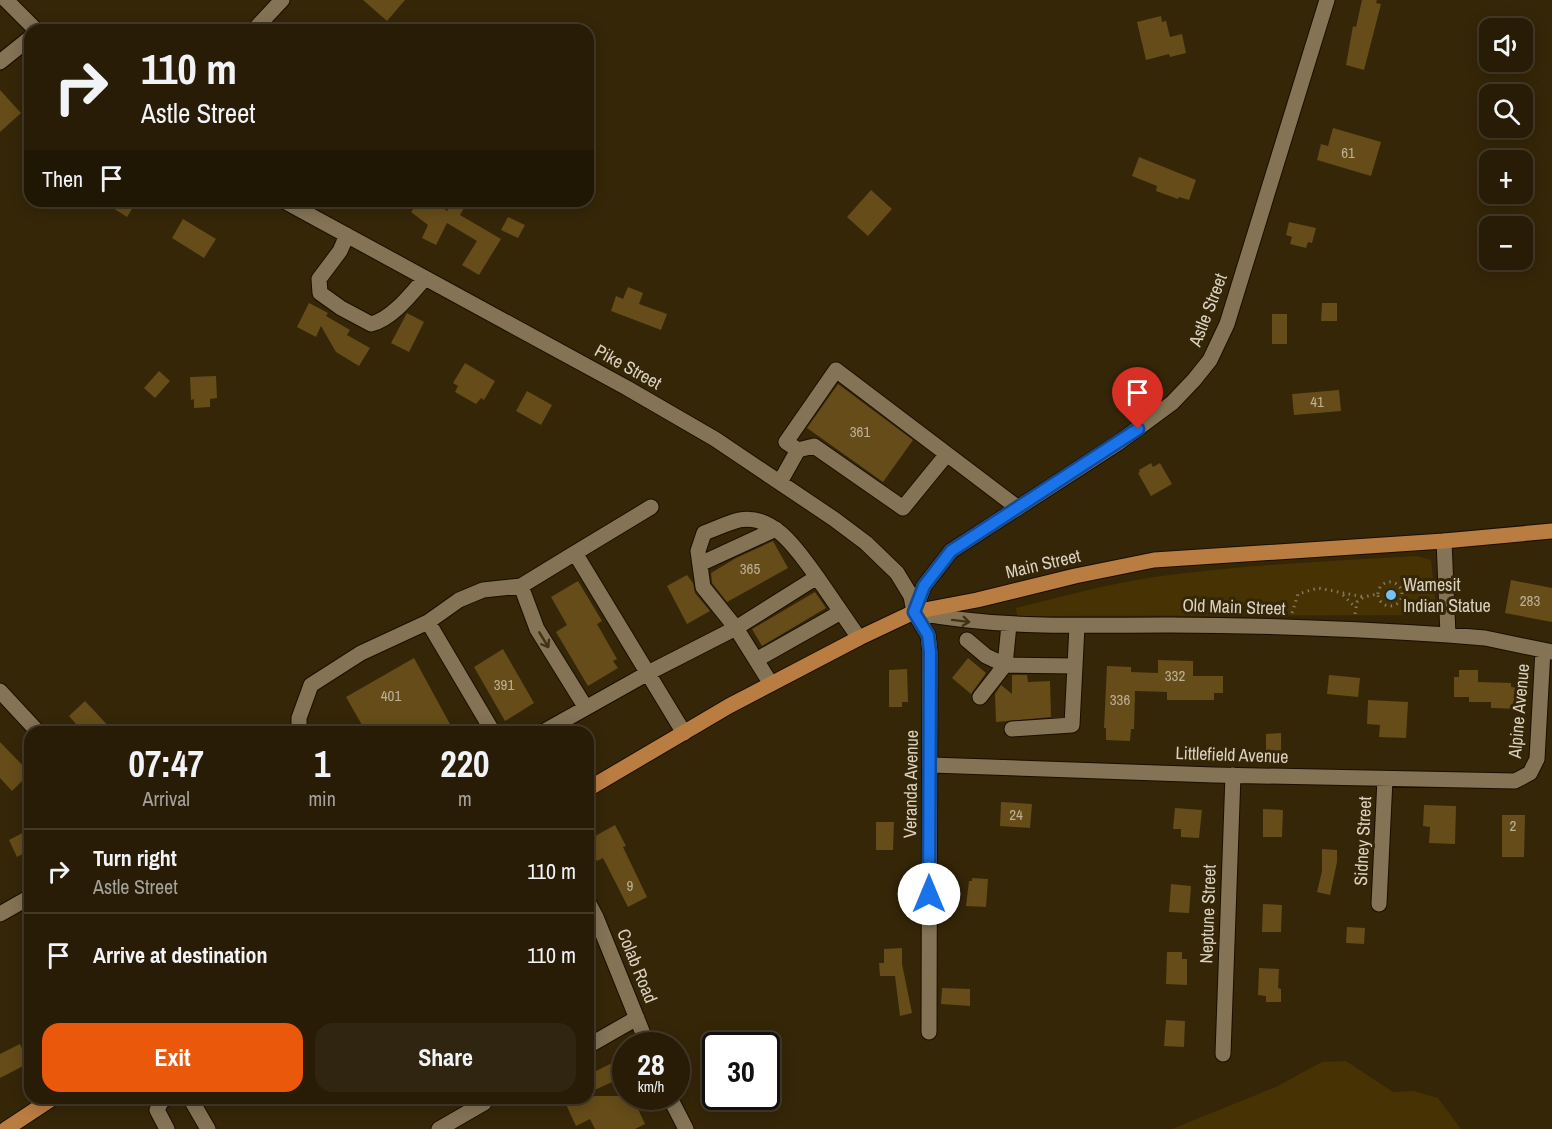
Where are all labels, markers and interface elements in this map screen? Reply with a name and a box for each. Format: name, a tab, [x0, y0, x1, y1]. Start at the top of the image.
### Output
map controls	[1479, 18, 1533, 270]
button: sound	[1479, 18, 1533, 72]
text: 110 m	[141, 41, 237, 97]
icon: right	[42, 48, 120, 126]
button: search	[1479, 84, 1533, 138]
text: Astle Street	[141, 95, 255, 131]
house number: 61	[1341, 142, 1355, 163]
button: +	[1479, 150, 1533, 204]
icon: arrive	[95, 162, 128, 195]
text: Then	[42, 164, 83, 194]
button: −	[1479, 216, 1533, 270]
street label: Astle Street	[1182, 270, 1233, 351]
street label: Pike Street	[590, 338, 666, 395]
pin	[1112, 367, 1163, 429]
icon: arrive	[1121, 376, 1154, 409]
house number: 41	[1310, 391, 1324, 412]
house number: 361	[850, 421, 870, 442]
street label: Main Street	[1003, 543, 1083, 584]
house number: 365	[740, 558, 760, 579]
place label: Wamesit Indian Statue	[1403, 572, 1491, 618]
marker: Wamesit Indian Statue	[1384, 588, 1398, 602]
house number: 283	[1520, 590, 1540, 611]
street label: Old Main Street	[1182, 592, 1286, 621]
one-way arrow	[951, 615, 971, 626]
one-way arrow	[538, 631, 550, 648]
street label: Alpine Avenue	[1502, 663, 1535, 760]
house number: 332	[1165, 665, 1185, 686]
house number: 391	[494, 674, 514, 695]
house number: 401	[381, 685, 401, 706]
house number: 336	[1110, 689, 1130, 710]
street label: Veranda Avenue	[897, 730, 924, 838]
text: 07:47	[128, 740, 204, 788]
text: 1	[314, 740, 330, 788]
text: 220	[440, 740, 490, 788]
street label: Littlefield Avenue	[1175, 740, 1289, 769]
text: Arrival	[143, 785, 190, 812]
text: min	[308, 785, 336, 812]
text: m	[458, 785, 472, 812]
street label: Sidney Street	[1348, 796, 1377, 886]
house number: 24	[1009, 804, 1023, 825]
house number: 2	[1510, 815, 1517, 836]
text: Turn right	[93, 843, 177, 873]
icon: right	[42, 855, 75, 888]
text: 110 m	[527, 856, 576, 886]
position arrow	[897, 862, 961, 926]
street label: Neptune Street	[1193, 864, 1222, 964]
text: Astle Street	[93, 873, 178, 900]
house number: 9	[627, 875, 634, 896]
street label: Colab Road	[611, 925, 664, 1007]
icon: arrive	[42, 939, 75, 972]
text: Arrive at destination	[93, 940, 267, 970]
text: 110 m	[527, 940, 576, 970]
button: Exit	[42, 1023, 303, 1092]
button: Share	[315, 1023, 576, 1092]
speed limit sign: 30	[702, 1032, 780, 1110]
text: 28	[637, 1044, 665, 1084]
text: km/h	[638, 1076, 664, 1097]

